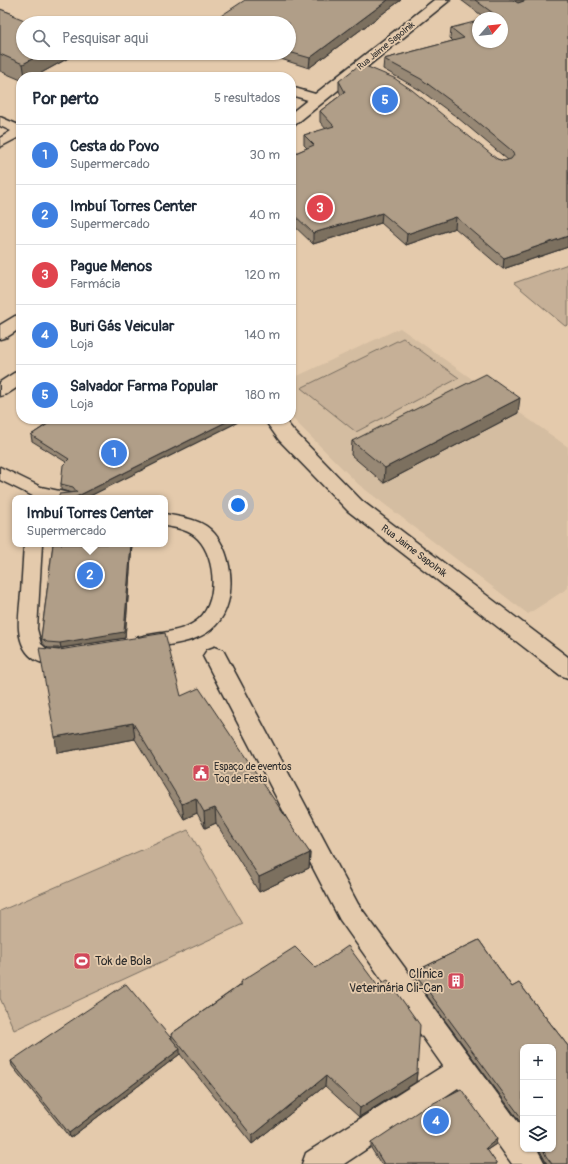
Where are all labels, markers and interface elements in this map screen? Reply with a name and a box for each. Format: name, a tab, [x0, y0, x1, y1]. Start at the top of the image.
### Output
north arrow	[472, 12, 508, 48]
search box	[16, 16, 296, 60]
street label: Rua Jaime Sapolnik	[355, 19, 417, 73]
icon: search	[30, 27, 52, 49]
text: Pesquisar aqui	[62, 29, 148, 48]
pin: 5	[372, 85, 398, 115]
text: Por perto	[32, 88, 99, 109]
text: 5 resultados	[214, 90, 280, 106]
text: Cesta do Povo	[70, 137, 159, 156]
text: 1	[42, 147, 48, 163]
text: 30 m	[250, 147, 280, 163]
text: Supermercado	[70, 156, 150, 172]
pin: 3	[307, 193, 333, 223]
text: Imbuí Torres Center	[70, 197, 197, 216]
text: 2	[41, 207, 49, 223]
text: 40 m	[249, 207, 280, 223]
text: Supermercado	[70, 216, 150, 232]
text: Pague Menos	[70, 257, 152, 276]
text: 3	[41, 267, 49, 283]
text: 120 m	[244, 267, 280, 283]
text: Farmácia	[70, 276, 120, 292]
text: Buri Gás Veicular	[70, 317, 174, 336]
text: 4	[41, 327, 49, 343]
text: 140 m	[244, 327, 280, 343]
text: Loja	[70, 336, 93, 352]
text: Salvador Farma Popular	[70, 377, 218, 396]
text: 5	[41, 387, 49, 403]
text: 180 m	[245, 387, 280, 403]
text: Loja	[70, 396, 93, 412]
pin: 1	[101, 438, 127, 468]
popup	[12, 495, 168, 547]
your location	[228, 495, 248, 515]
text: Imbuí Torres Center	[27, 504, 153, 523]
street label: Rua Jaime Sapolnik	[379, 522, 450, 580]
text: Supermercado	[27, 523, 106, 539]
pin: 2	[77, 560, 103, 590]
place label: Espaço de eventos Toq de Festa	[214, 761, 292, 785]
public building icon: Espaço de eventos Toq de Festa	[191, 763, 211, 783]
sports icon: Tok de Bola	[72, 951, 92, 971]
place label: Tok de Bola	[95, 954, 152, 969]
place label: Clínica Veterinária Cli-Can	[349, 967, 443, 996]
building icon: Clínica Veterinária Cli-Can	[446, 971, 466, 991]
map controls	[520, 1044, 556, 1152]
button: +	[520, 1044, 556, 1080]
button: −	[520, 1080, 556, 1116]
pin: 4	[423, 1106, 449, 1136]
button: layers	[520, 1116, 556, 1152]

